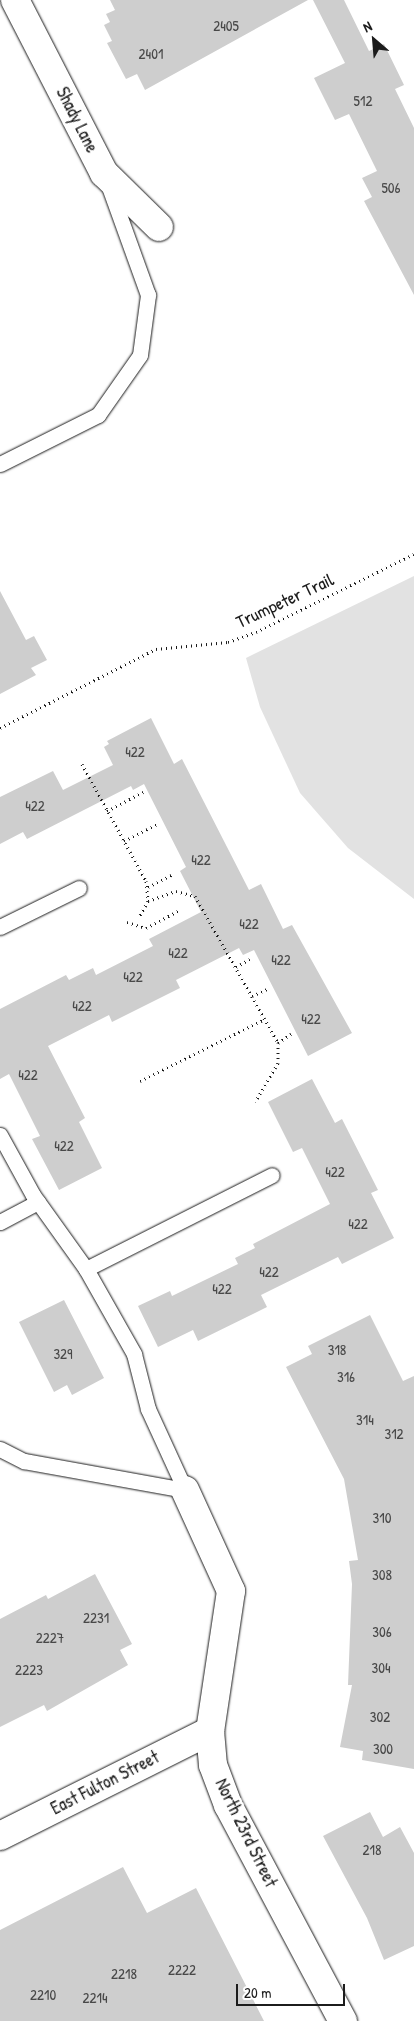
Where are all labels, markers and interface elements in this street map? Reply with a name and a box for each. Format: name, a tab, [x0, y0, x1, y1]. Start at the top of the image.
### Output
north arrow	[349, 15, 399, 65]
text: N	[359, 16, 375, 36]
house number: 2405	[213, 17, 239, 35]
house number: 2401	[139, 45, 163, 63]
street label: Shady Lane	[51, 84, 103, 156]
house number: 512	[354, 92, 372, 110]
house number: 506	[381, 179, 401, 197]
street label: Trumpeter Trail	[233, 569, 337, 633]
house number: 422	[125, 743, 145, 761]
house number: 422	[25, 797, 45, 815]
house number: 422	[191, 851, 211, 869]
house number: 422	[239, 915, 259, 933]
house number: 422	[168, 944, 188, 962]
house number: 422	[271, 951, 291, 969]
house number: 422	[123, 968, 143, 986]
house number: 422	[72, 997, 92, 1015]
house number: 422	[301, 1010, 321, 1028]
house number: 422	[18, 1066, 38, 1084]
house number: 422	[54, 1137, 74, 1155]
house number: 422	[325, 1163, 345, 1181]
house number: 422	[348, 1215, 368, 1233]
house number: 422	[259, 1263, 279, 1281]
house number: 422	[212, 1280, 232, 1298]
house number: 318	[328, 1341, 346, 1359]
house number: 329	[53, 1345, 73, 1363]
house number: 316	[337, 1368, 355, 1386]
house number: 314	[356, 1411, 374, 1429]
house number: 312	[384, 1425, 404, 1443]
house number: 310	[373, 1509, 391, 1527]
house number: 308	[372, 1566, 392, 1584]
house number: 2231	[83, 1609, 109, 1627]
house number: 306	[372, 1623, 392, 1641]
house number: 2227	[36, 1629, 64, 1647]
house number: 304	[371, 1659, 391, 1677]
house number: 2223	[15, 1661, 43, 1679]
house number: 302	[370, 1708, 390, 1726]
house number: 300	[373, 1740, 393, 1758]
street label: East Fulton Street	[47, 1746, 163, 1820]
street label: North 23rd Street	[210, 1775, 282, 1891]
house number: 218	[363, 1841, 381, 1859]
house number: 2222	[168, 1961, 196, 1979]
house number: 2218	[111, 1965, 137, 1983]
scale bar	[239, 1974, 348, 2006]
text: 20 m	[244, 1982, 271, 2003]
house number: 2210	[30, 1986, 56, 2004]
house number: 2214	[82, 1989, 108, 2007]

